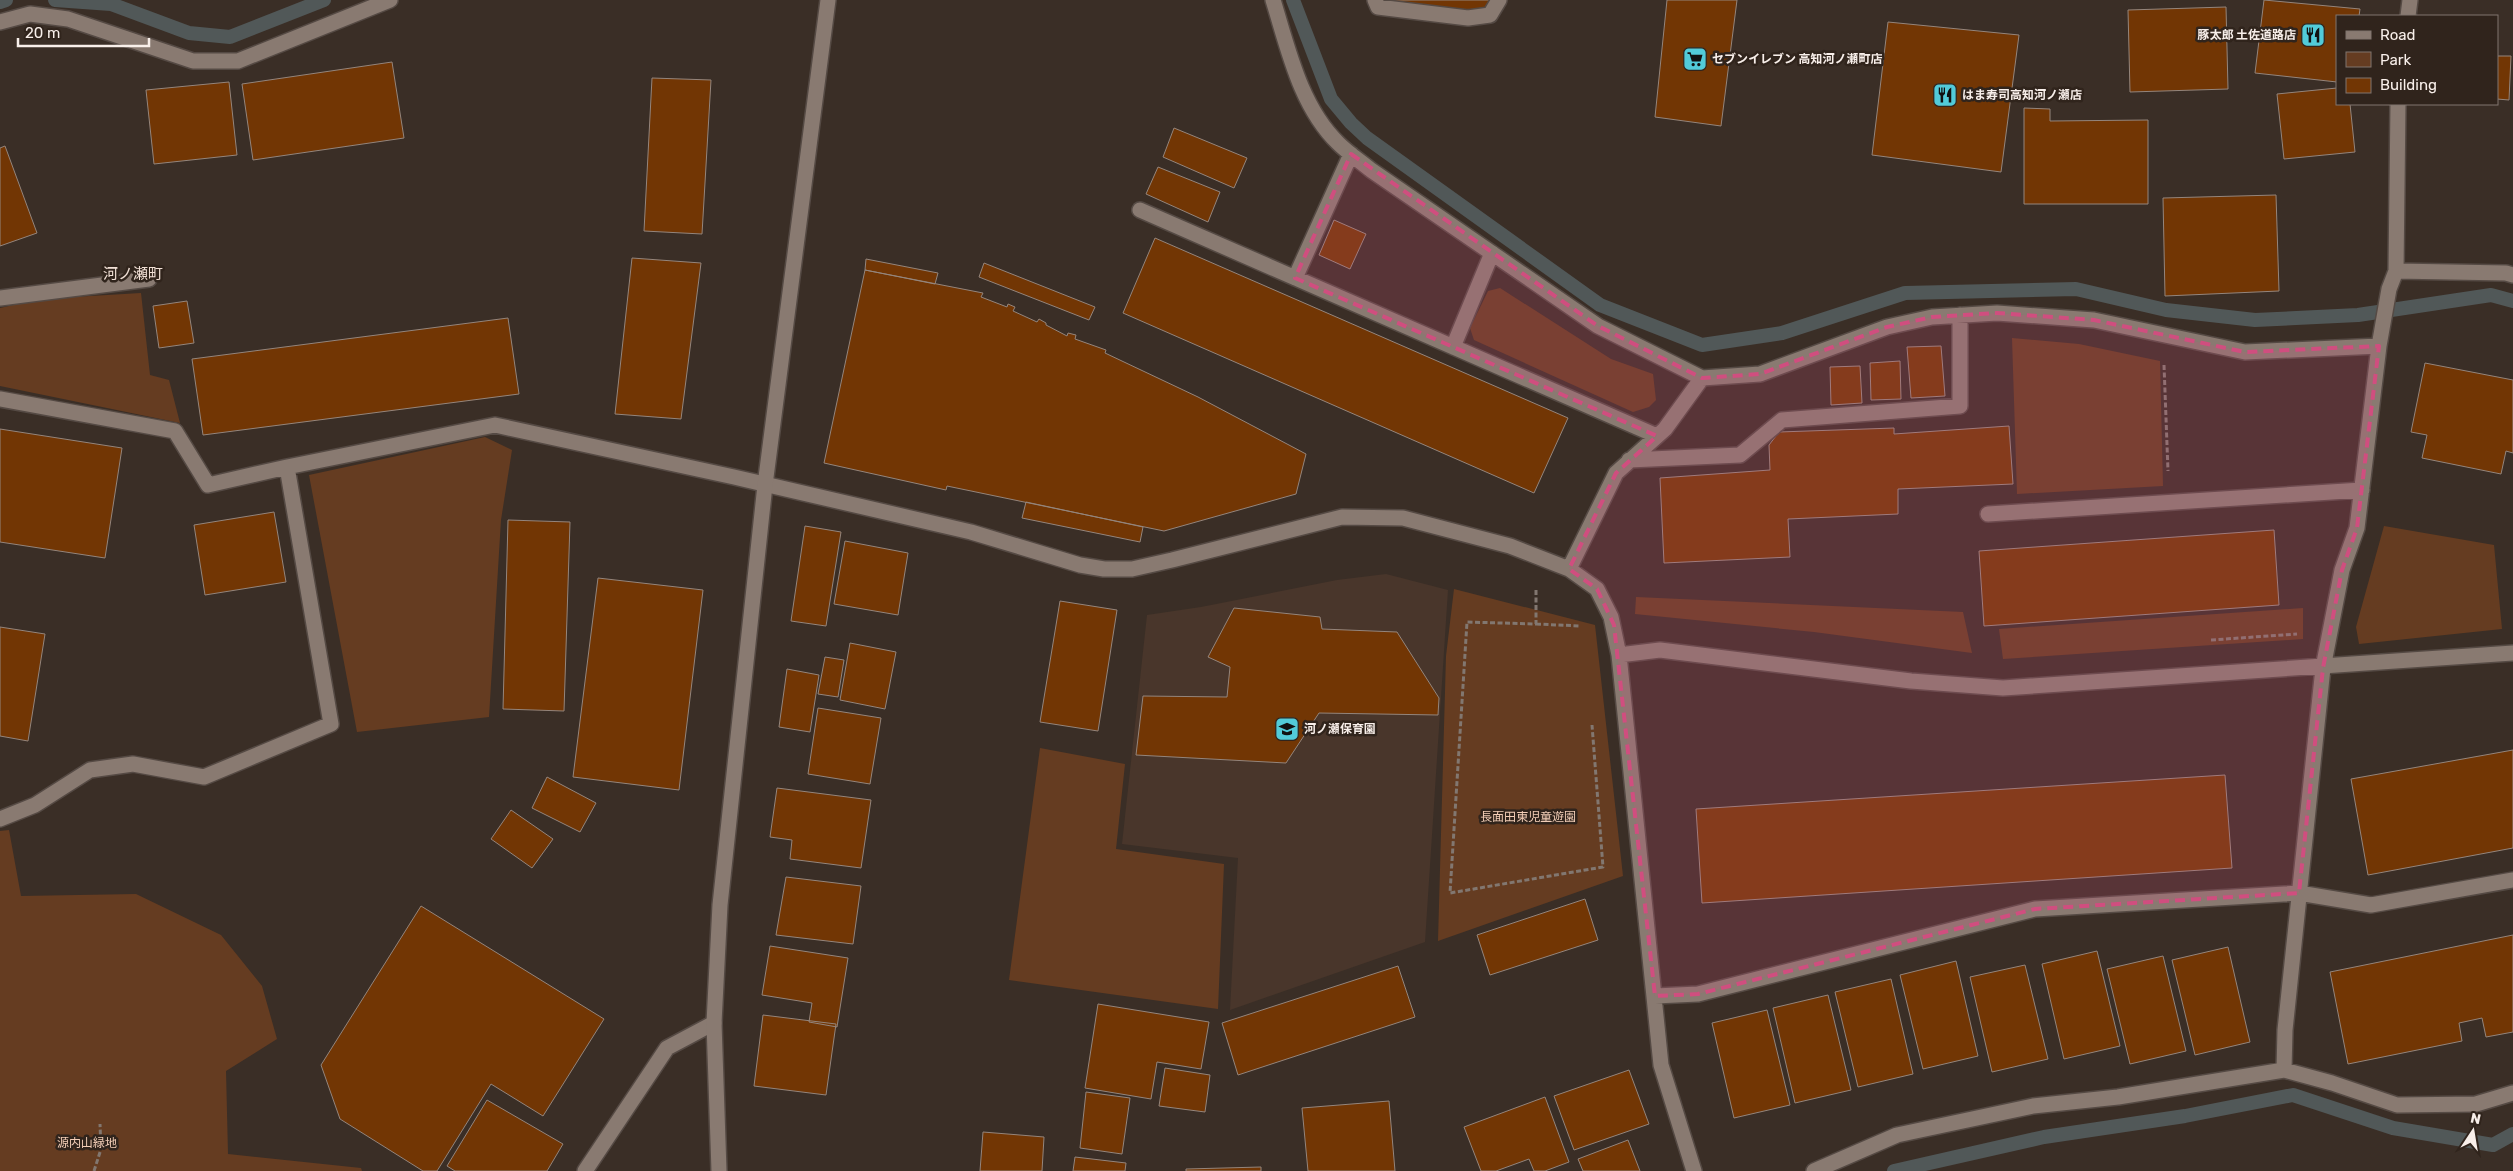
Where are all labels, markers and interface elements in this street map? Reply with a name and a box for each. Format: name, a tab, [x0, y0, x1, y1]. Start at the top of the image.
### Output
scale bar	[18, 15, 149, 47]
legend	[2336, 15, 2498, 105]
restaurant icon: 豚太郎 土佐道路店	[2300, 22, 2326, 48]
text: 20 m	[25, 24, 60, 42]
text: Road	[2380, 26, 2416, 44]
place label: 豚太郎 土佐道路店	[2197, 28, 2296, 42]
supermarket icon: セブンイレブン 高知河ノ瀬町店	[1682, 46, 1708, 72]
text: Park	[2380, 51, 2411, 69]
place label: セブンイレブン 高知河ノ瀬町店	[1712, 52, 1883, 66]
text: Building	[2380, 76, 2437, 94]
restaurant icon: はま寿司高知河ノ瀬店	[1932, 82, 1958, 108]
place label: はま寿司高知河ノ瀬店	[1962, 88, 2082, 102]
district label: 河ノ瀬町	[103, 265, 163, 283]
school or university icon: 河ノ瀬保育園	[1274, 716, 1300, 742]
place label: 河ノ瀬保育園	[1304, 722, 1376, 736]
park label: 長面田東児童遊園	[1480, 810, 1576, 824]
north arrow	[2448, 1106, 2498, 1156]
text: N	[2469, 1109, 2482, 1128]
park label: 源内山緑地	[57, 1136, 117, 1150]

